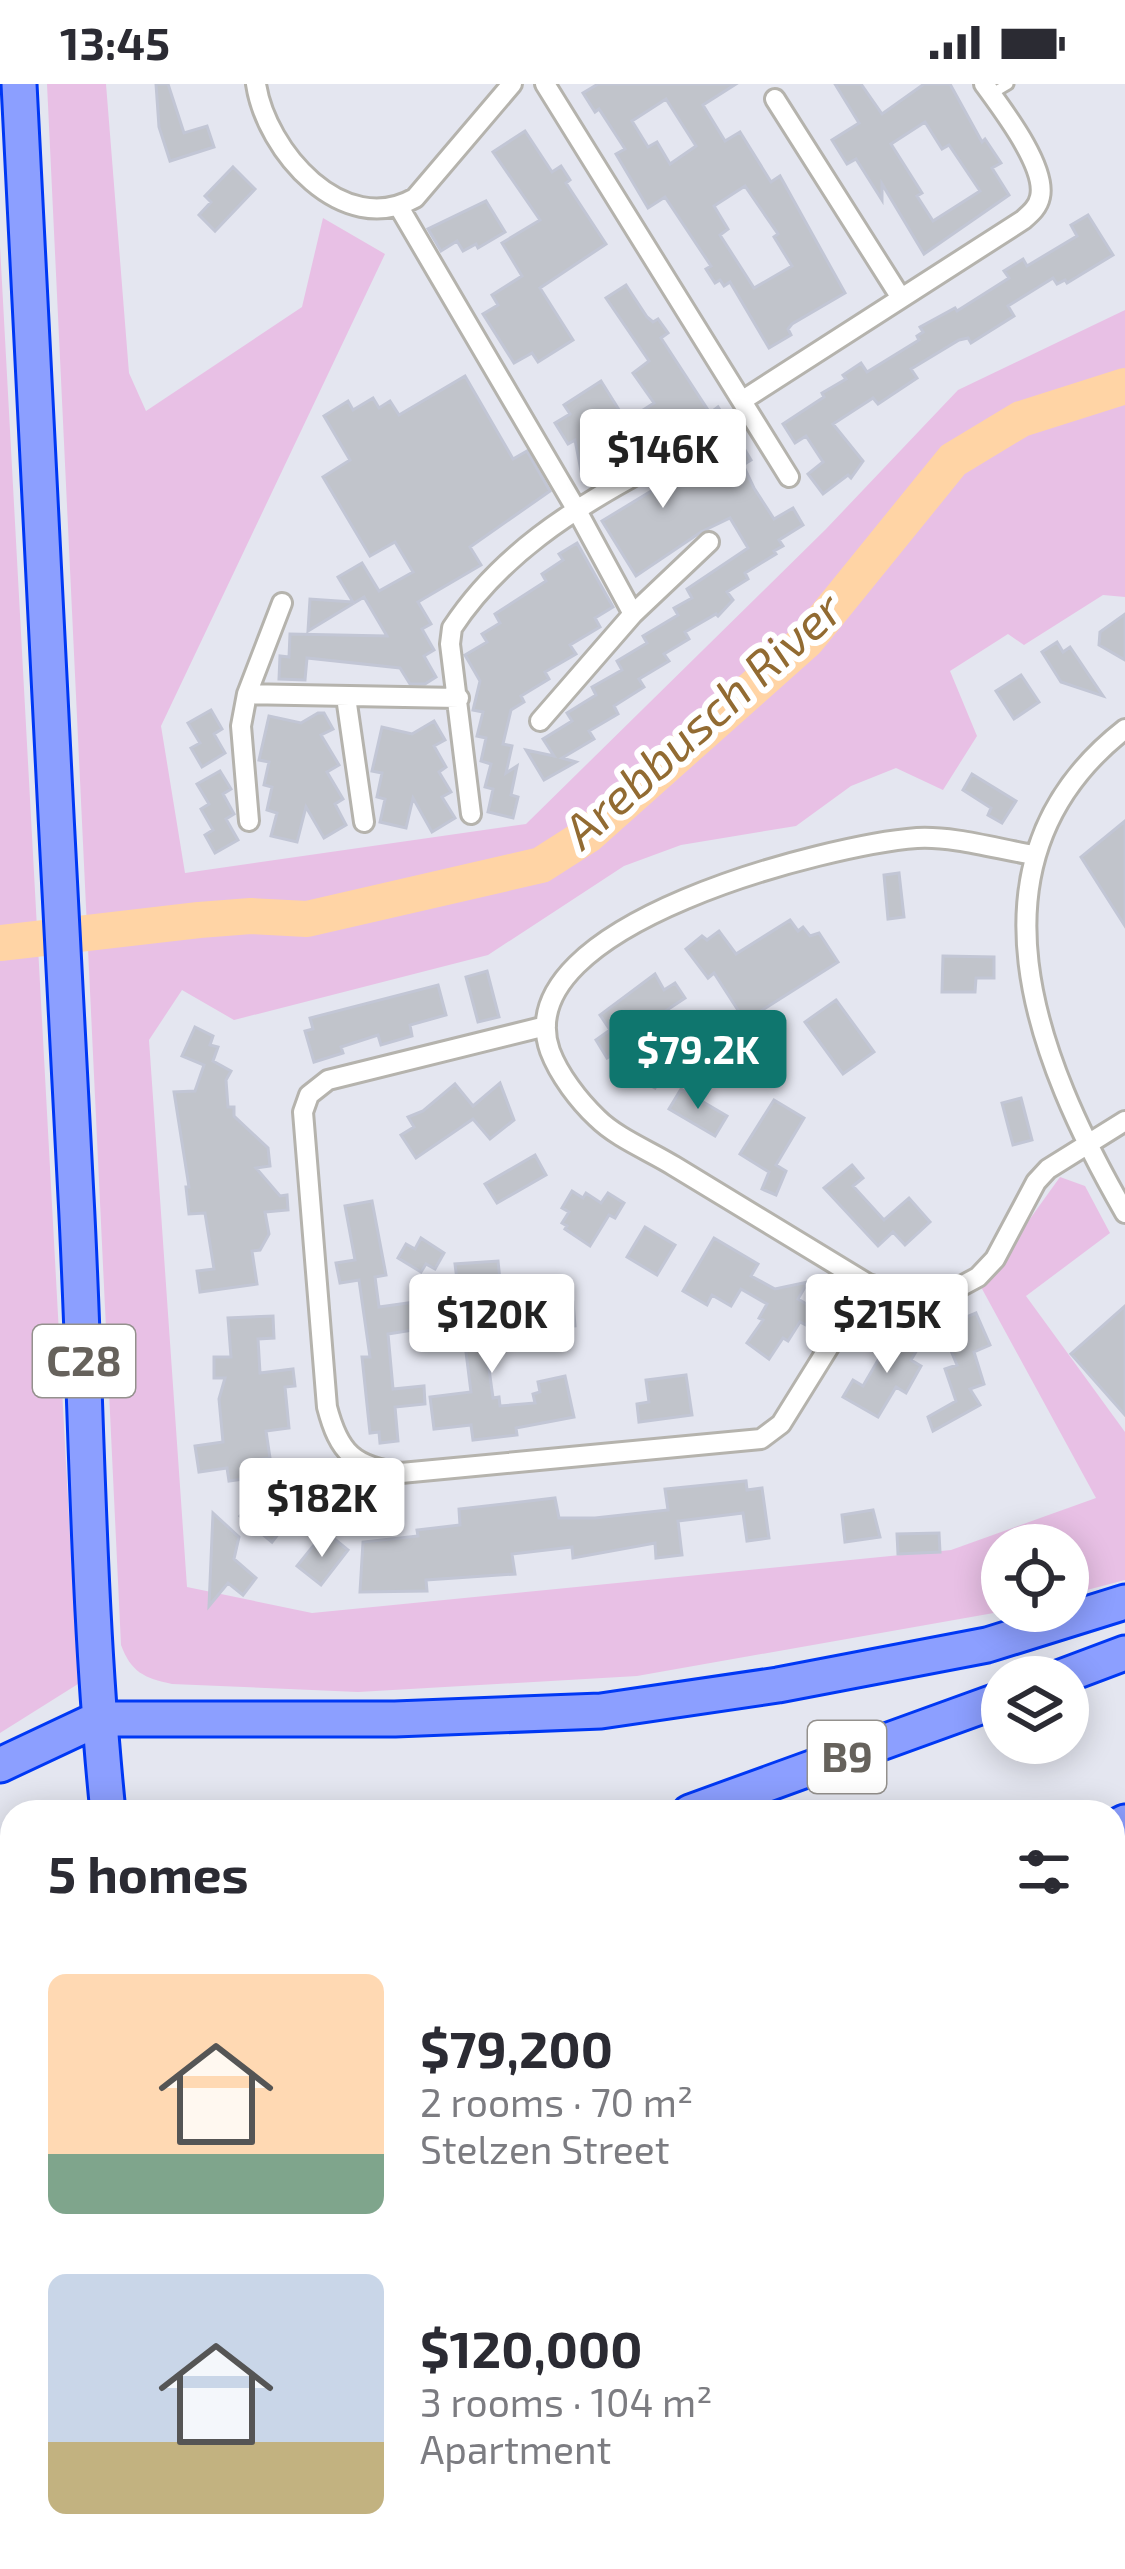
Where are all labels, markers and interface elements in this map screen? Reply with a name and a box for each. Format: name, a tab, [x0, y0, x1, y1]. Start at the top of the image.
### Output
text: 13:45	[60, 15, 170, 69]
pin: $146K	[579, 409, 747, 511]
text: $146K	[607, 424, 719, 471]
water label: Arebbusch River	[549, 578, 853, 860]
pin: $79.2K	[600, 1010, 796, 1112]
text: $79.2K	[636, 1025, 760, 1072]
pin: $120K	[408, 1274, 576, 1376]
pin: $215K	[803, 1274, 971, 1376]
text: $120K	[436, 1289, 548, 1336]
text: $215K	[833, 1289, 941, 1336]
road number: C28	[33, 1325, 135, 1397]
pin: $182K	[238, 1458, 406, 1560]
text: $182K	[266, 1473, 378, 1520]
map controls	[981, 1524, 1089, 1764]
button: locate	[981, 1524, 1089, 1632]
button: layers	[981, 1656, 1089, 1764]
road number: B9	[808, 1721, 886, 1793]
icon: filters	[1011, 1839, 1077, 1905]
text: 5 homes	[48, 1842, 249, 1903]
text: $79,200	[420, 2017, 613, 2078]
icon: home	[144, 2022, 288, 2166]
text: 2 rooms · 70 m²	[420, 2078, 693, 2125]
text: Stelzen Street	[420, 2125, 670, 2172]
text: $120,000	[420, 2317, 642, 2378]
icon: home	[144, 2322, 288, 2466]
text: 3 rooms · 104 m²	[420, 2378, 712, 2425]
text: Apartment	[420, 2425, 611, 2472]

